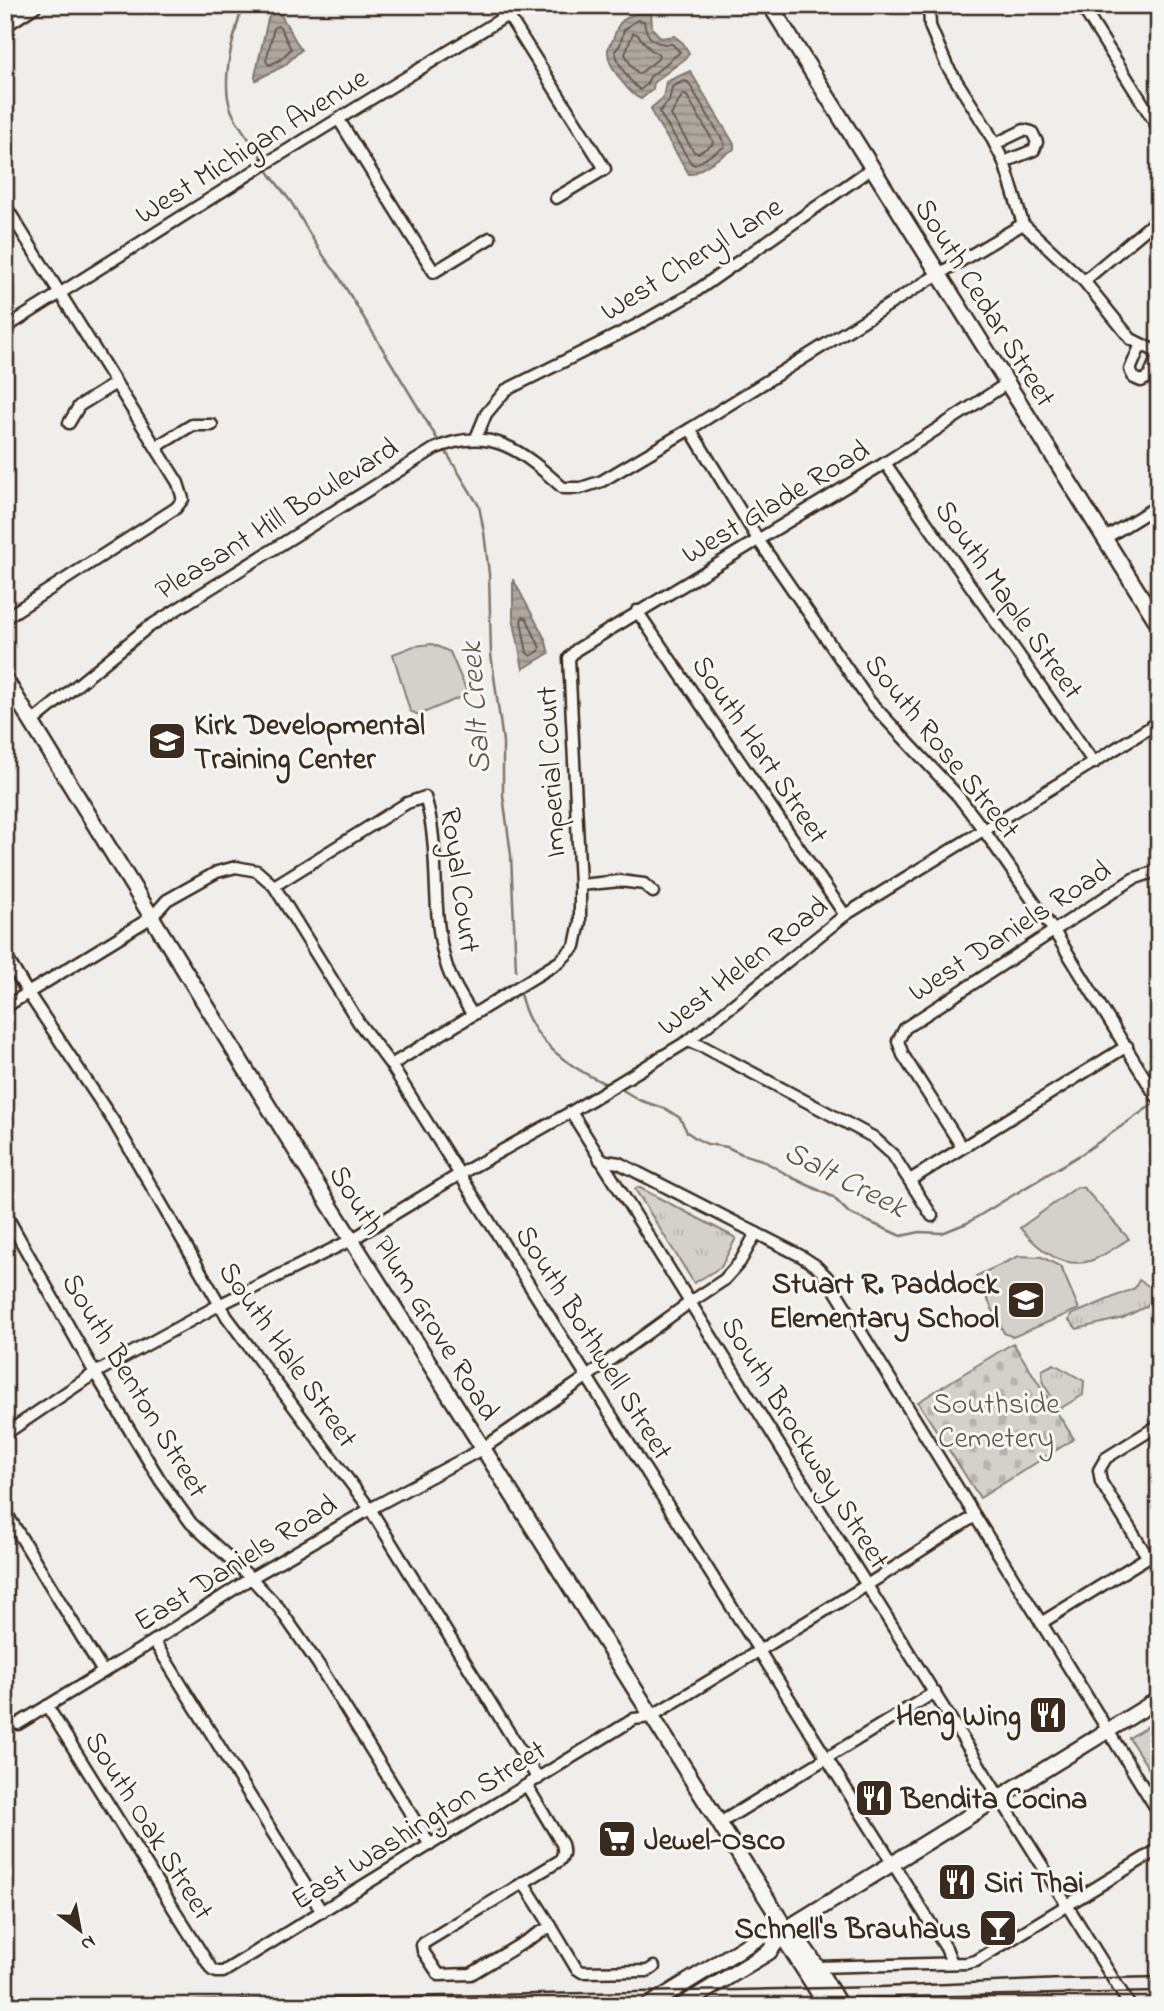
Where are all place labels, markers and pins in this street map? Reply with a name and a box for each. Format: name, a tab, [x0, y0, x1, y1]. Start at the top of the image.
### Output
place label: Kirk Developmental Training Center	[194, 705, 425, 784]
school or university icon: Kirk Developmental Training Center	[146, 720, 188, 762]
place label: Stuart R. Paddock Elementary School	[769, 1264, 1000, 1342]
school or university icon: Stuart R. Paddock Elementary School	[1005, 1279, 1047, 1321]
restaurant icon: Heng Wing	[1027, 1694, 1069, 1736]
place label: Heng Wing	[896, 1696, 1021, 1741]
restaurant icon: Bendita Cocina	[853, 1777, 895, 1819]
place label: Bendita Cocina	[899, 1779, 1087, 1823]
supermarket icon: Jewel-Osco	[596, 1818, 638, 1860]
place label: Jewel-Osco	[644, 1820, 785, 1864]
restaurant icon: Siri Thai	[936, 1861, 978, 1903]
place label: Siri Thai	[984, 1863, 1084, 1907]
bar icon: Schnell's Brauhaus	[977, 1907, 1019, 1949]
place label: Schnell's Brauhaus	[734, 1909, 971, 1953]

